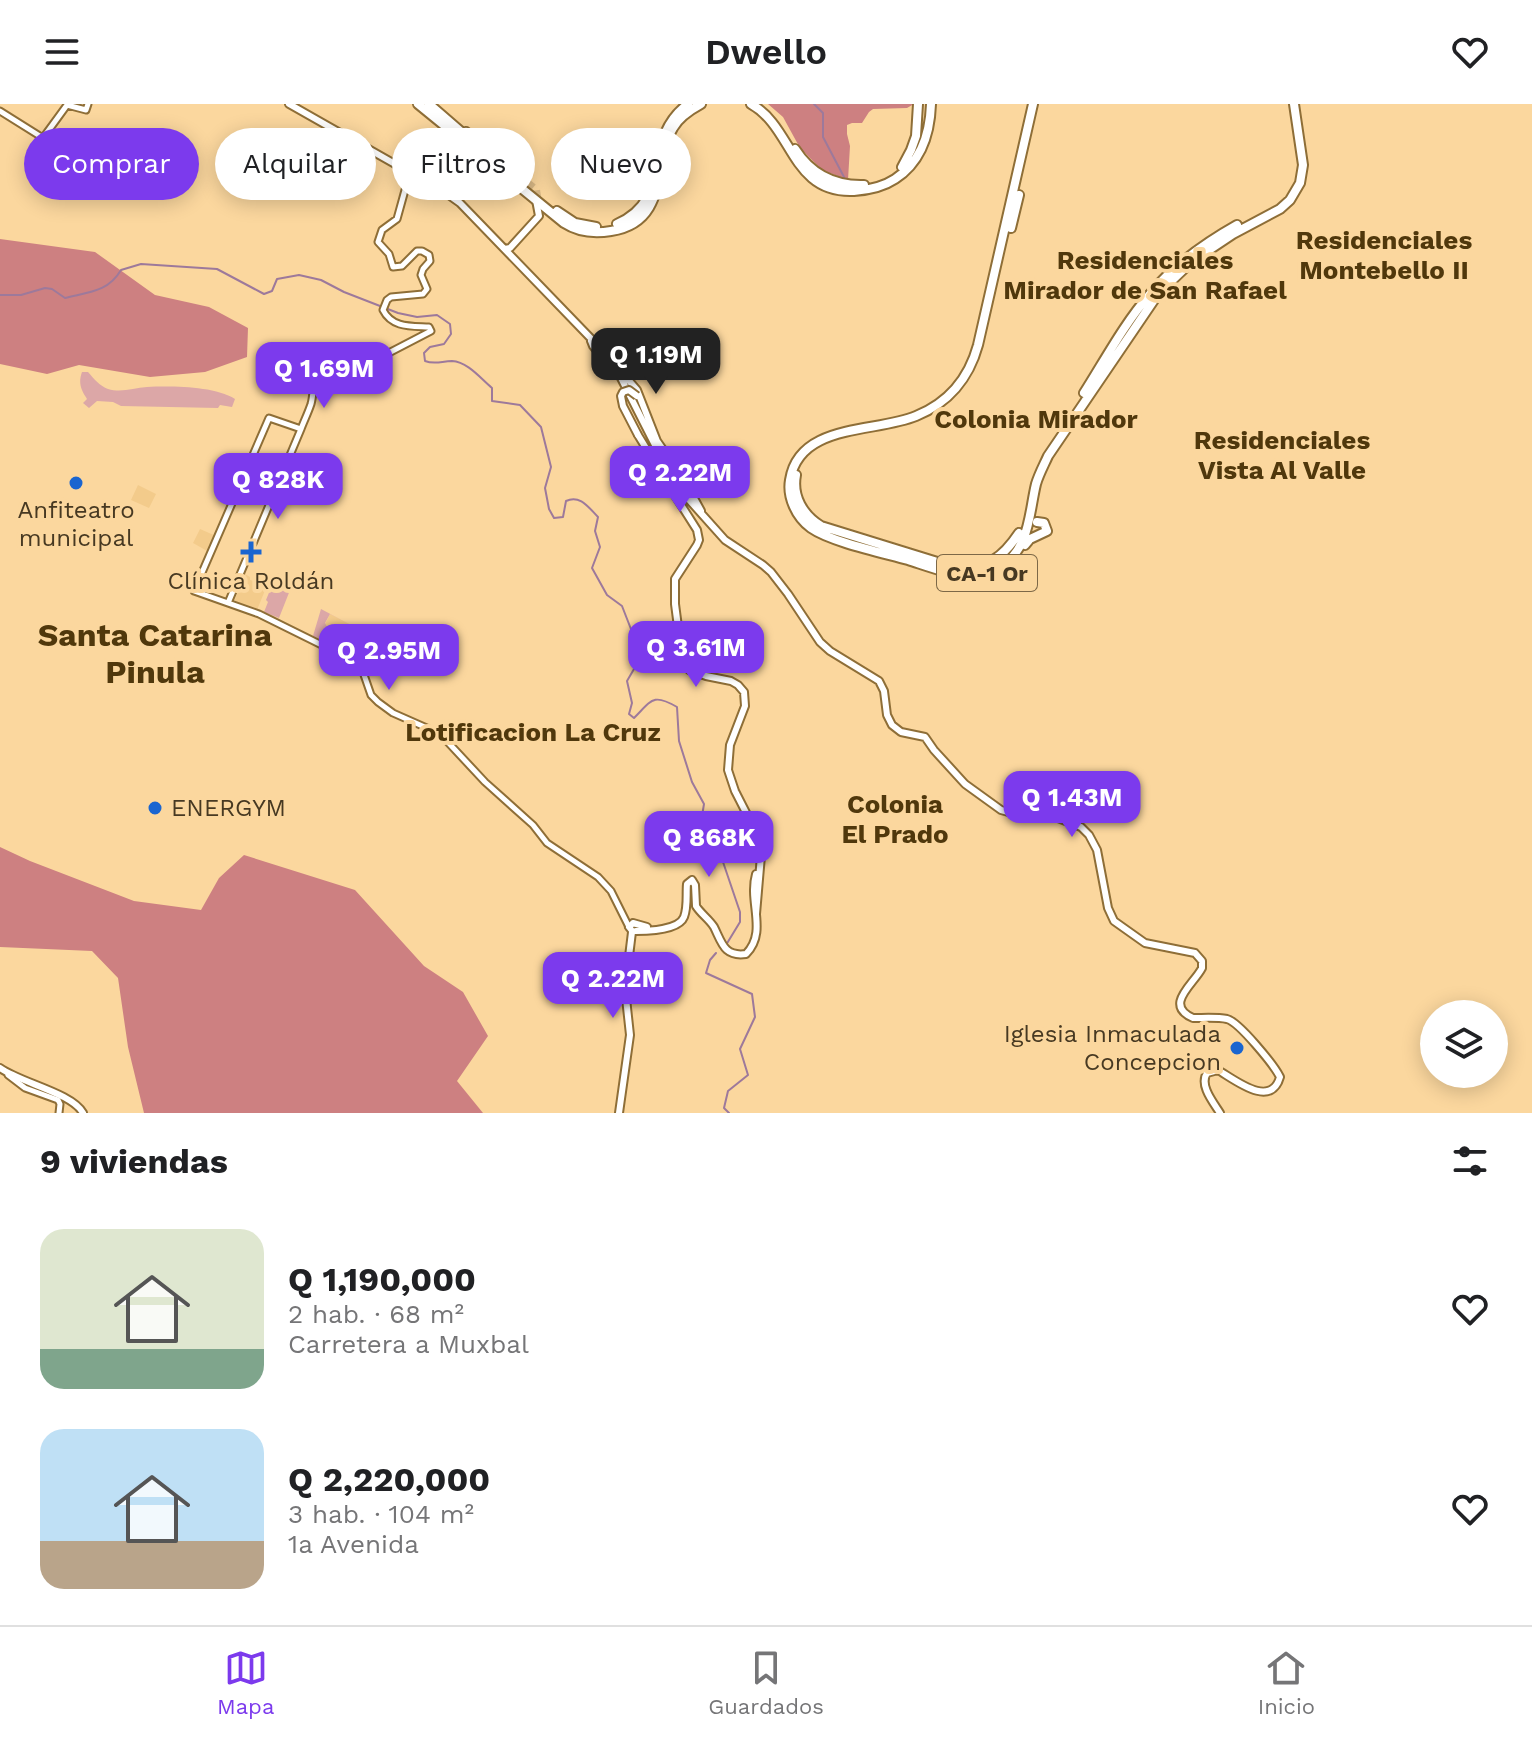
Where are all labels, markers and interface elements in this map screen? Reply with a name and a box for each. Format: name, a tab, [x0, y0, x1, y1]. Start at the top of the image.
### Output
icon: menu	[40, 30, 84, 74]
icon: heart	[1448, 30, 1492, 74]
text: Dwello	[705, 31, 827, 73]
chip: Comprar	[24, 128, 199, 200]
chip: Alquilar	[215, 128, 376, 200]
chip: Filtros	[392, 128, 535, 200]
chip: Nuevo	[551, 128, 691, 200]
district label: Residenciales Montebello II	[1296, 225, 1472, 285]
district label: Residenciales Mirador de San Rafael	[1003, 245, 1287, 305]
pin: Q 1.19M	[582, 328, 730, 396]
text: Q 1.19M	[609, 339, 703, 369]
pin: Q 1.69M	[250, 342, 398, 410]
text: Q 1.69M	[274, 353, 374, 383]
district label: Colonia Mirador	[934, 404, 1139, 434]
district label: Residenciales Vista Al Valle	[1194, 425, 1370, 485]
pin: Q 2.22M	[606, 446, 754, 514]
pin: Q 828K	[213, 453, 343, 521]
text: Q 2.22M	[628, 457, 732, 487]
text: Q 828K	[232, 464, 324, 494]
marker: Anfiteatro municipal	[67, 474, 85, 492]
place label: Anfiteatro municipal	[17, 496, 135, 552]
marker: Clínica Roldán	[240, 541, 262, 563]
road number: CA-1 Or	[937, 555, 1037, 591]
place label: Clínica Roldán	[168, 567, 334, 595]
district label: Santa Catarina Pinula	[38, 616, 273, 691]
pin: Q 3.61M	[622, 621, 770, 689]
pin: Q 2.95M	[315, 624, 463, 692]
text: Q 3.61M	[646, 632, 746, 662]
text: Q 2.95M	[337, 635, 441, 665]
district label: Lotificacion La Cruz	[405, 717, 661, 747]
pin: Q 1.43M	[998, 771, 1146, 839]
text: Q 1.43M	[1022, 782, 1122, 812]
district label: Colonia El Prado	[841, 789, 949, 849]
place label: ENERGYM	[171, 794, 286, 822]
marker: ENERGYM	[146, 799, 164, 817]
pin: Q 868K	[644, 811, 774, 879]
text: Q 868K	[662, 822, 756, 852]
pin: Q 2.22M	[539, 952, 687, 1020]
text: Q 2.22M	[561, 963, 665, 993]
map controls	[1420, 1000, 1508, 1088]
button: layers	[1420, 1000, 1508, 1088]
place label: Iglesia Inmaculada Concepcion	[1004, 1020, 1221, 1076]
marker: Iglesia Inmaculada Concepcion	[1228, 1039, 1246, 1057]
icon: filters	[1448, 1139, 1492, 1183]
text: 9 viviendas	[40, 1141, 228, 1181]
text: Q 1,190,000	[288, 1259, 476, 1299]
icon: home	[104, 1261, 200, 1357]
icon: heart	[1448, 1287, 1492, 1331]
text: 2 hab. · 68 m²	[288, 1299, 464, 1329]
text: Carretera a Muxbal	[288, 1329, 529, 1359]
text: Q 2,220,000	[288, 1459, 490, 1499]
icon: home	[104, 1461, 200, 1557]
icon: heart	[1448, 1487, 1492, 1531]
text: 3 hab. · 104 m²	[288, 1499, 474, 1529]
text: 1a Avenida	[288, 1529, 419, 1559]
tab: Mapa	[217, 1646, 274, 1719]
tab: Guardados	[708, 1646, 824, 1719]
tab: Inicio	[1258, 1646, 1315, 1719]

